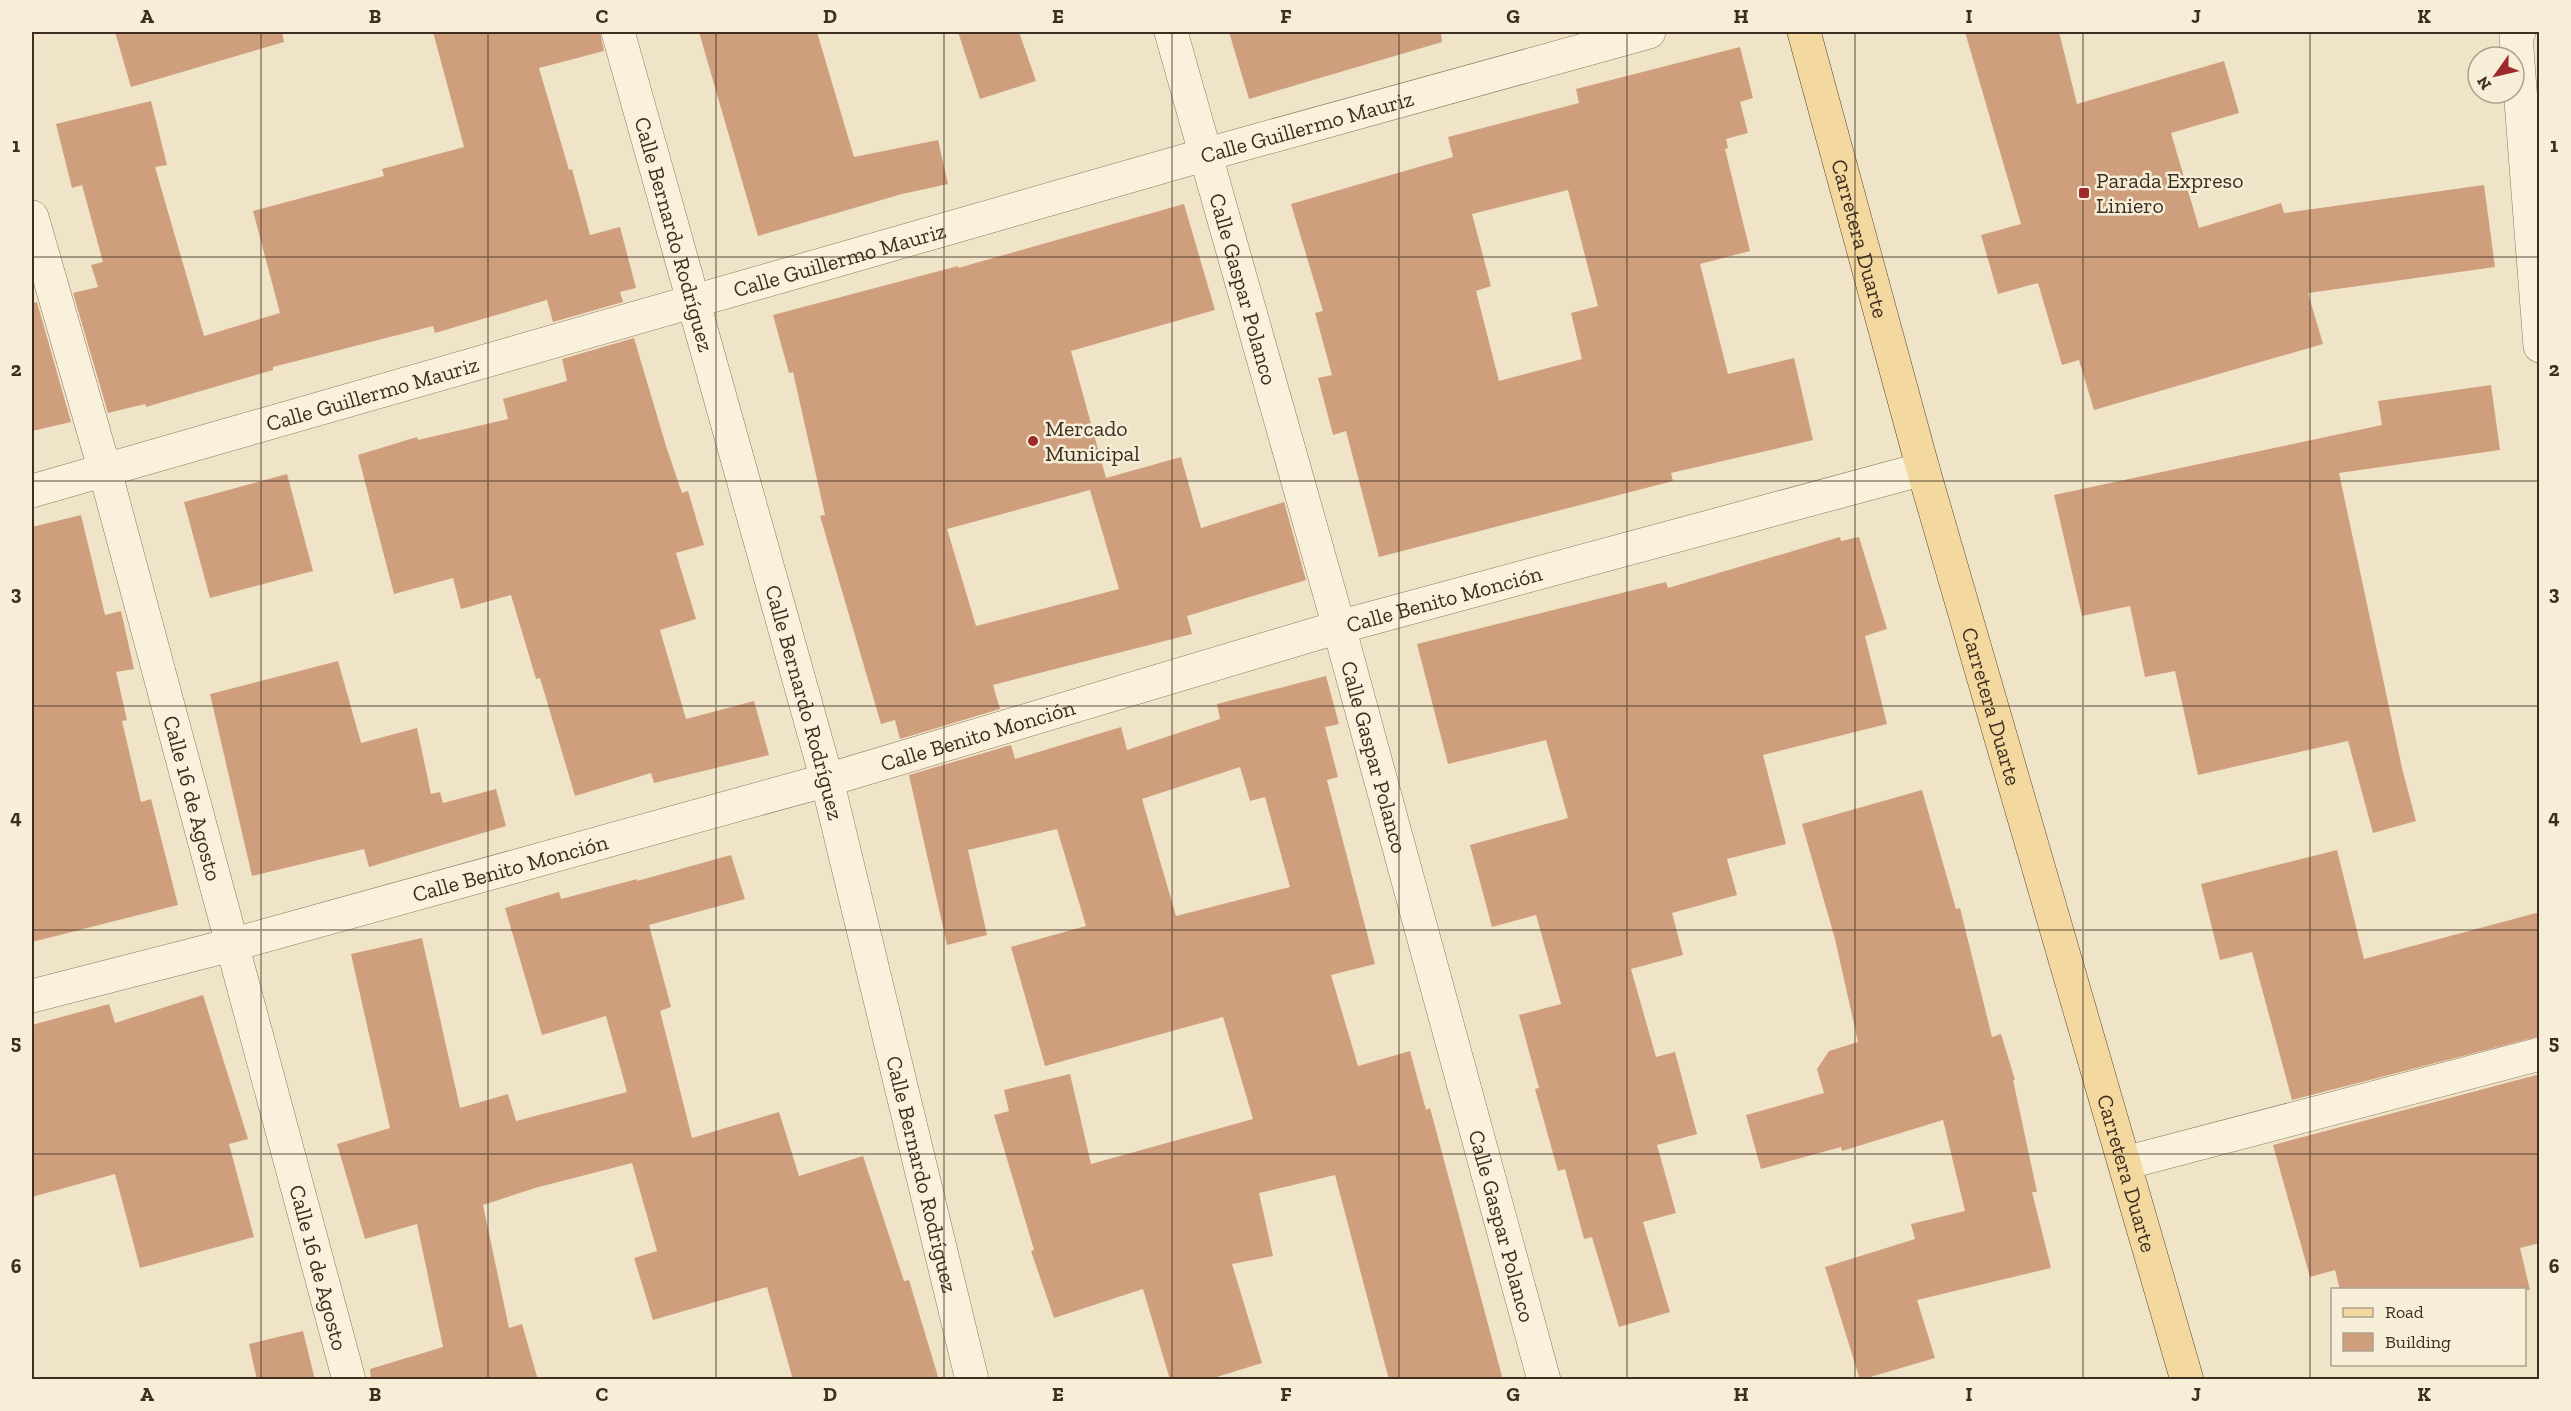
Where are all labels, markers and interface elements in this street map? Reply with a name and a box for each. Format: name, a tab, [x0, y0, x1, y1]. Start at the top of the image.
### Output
text: A	[140, 4, 154, 28]
text: B	[369, 4, 381, 28]
text: C	[596, 4, 609, 28]
text: D	[823, 4, 837, 28]
text: E	[1052, 4, 1064, 28]
text: F	[1280, 4, 1292, 28]
text: G	[1506, 4, 1520, 28]
text: H	[1733, 4, 1749, 28]
text: I	[1965, 4, 1973, 28]
text: J	[2191, 4, 2201, 28]
text: K	[2417, 4, 2431, 28]
north arrow	[2466, 45, 2526, 105]
text: N	[2473, 73, 2495, 93]
street label: Calle Guillermo Mauriz	[1197, 85, 1417, 169]
street label: Calle Bernardo Rodríguez	[628, 114, 720, 355]
text: 1	[12, 133, 20, 157]
text: 1	[2550, 133, 2558, 157]
street label: Carretera Duarte	[1825, 156, 1894, 321]
place label: Parada Expreso Liniero	[2096, 167, 2244, 219]
marker: Parada Expreso Liniero	[2077, 186, 2091, 200]
street label: Calle Gaspar Polanco	[1203, 190, 1283, 388]
street label: Calle Guillermo Mauriz	[730, 217, 949, 303]
street label: Calle Guillermo Mauriz	[263, 351, 482, 437]
text: 2	[11, 357, 22, 381]
text: 2	[2549, 357, 2560, 381]
place label: Mercado Municipal	[1045, 415, 1140, 467]
marker: Mercado Municipal	[1026, 434, 1040, 448]
street label: Calle Benito Monción	[1343, 560, 1545, 638]
text: 3	[11, 581, 22, 605]
text: 3	[2549, 581, 2560, 605]
street label: Calle Bernardo Rodríguez	[759, 582, 849, 823]
street label: Carretera Duarte	[1956, 624, 2027, 789]
street label: Calle Gaspar Polanco	[1335, 658, 1413, 856]
street label: Calle Benito Monción	[877, 694, 1079, 777]
street label: Calle 16 de Agosto	[157, 713, 227, 884]
text: 4	[10, 805, 22, 829]
text: 4	[2548, 805, 2560, 829]
street label: Calle Benito Monción	[409, 828, 611, 908]
text: 5	[11, 1030, 21, 1054]
text: 5	[2549, 1030, 2559, 1054]
street label: Calle Bernardo Rodríguez	[880, 1053, 963, 1295]
street label: Carretera Duarte	[2091, 1091, 2162, 1255]
street label: Calle Gaspar Polanco	[1463, 1127, 1541, 1325]
street label: Calle 16 de Agosto	[283, 1182, 353, 1353]
text: 6	[11, 1254, 22, 1278]
text: 6	[2549, 1254, 2560, 1278]
legend	[2331, 1288, 2526, 1366]
text: Road	[2385, 1301, 2424, 1323]
text: Building	[2385, 1331, 2451, 1353]
text: A	[140, 1382, 154, 1406]
text: B	[369, 1382, 381, 1406]
text: C	[596, 1382, 609, 1406]
text: D	[823, 1382, 837, 1406]
text: E	[1052, 1382, 1064, 1406]
text: F	[1280, 1382, 1292, 1406]
text: G	[1506, 1382, 1520, 1406]
text: H	[1733, 1382, 1749, 1406]
text: I	[1965, 1382, 1973, 1406]
text: J	[2191, 1382, 2201, 1406]
text: K	[2417, 1382, 2431, 1406]

